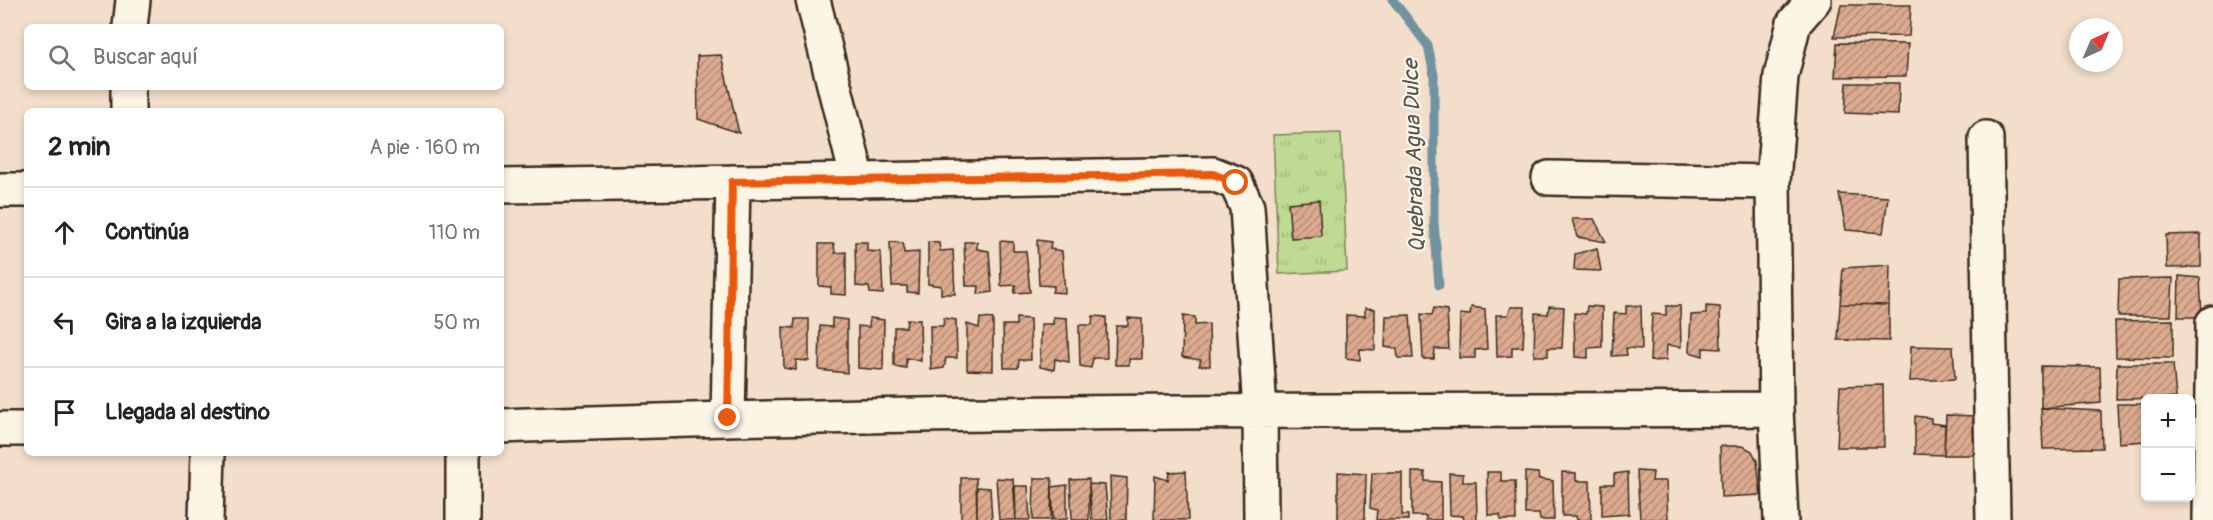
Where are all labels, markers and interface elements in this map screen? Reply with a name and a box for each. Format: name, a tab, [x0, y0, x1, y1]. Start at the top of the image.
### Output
north arrow	[2069, 18, 2123, 72]
search box	[24, 24, 504, 90]
icon: search	[45, 41, 78, 74]
text: Buscar aquí	[93, 43, 198, 71]
water label: Quebrada Agua Dulce	[1397, 57, 1431, 253]
text: 2 min	[48, 131, 110, 163]
text: A pie · 160 m	[369, 135, 480, 160]
route start	[1222, 169, 1248, 195]
icon: ahead	[48, 216, 81, 249]
text: Continúa	[105, 218, 189, 246]
text: 110 m	[429, 220, 480, 245]
icon: left	[48, 306, 81, 339]
text: Gira a la izquierda	[105, 308, 262, 336]
text: 50 m	[433, 310, 480, 335]
map controls	[2141, 394, 2195, 502]
button: +	[2141, 394, 2195, 448]
icon: arrive	[48, 396, 81, 429]
text: Llegada al destino	[105, 398, 270, 426]
route end	[714, 404, 740, 430]
button: −	[2141, 448, 2195, 502]

